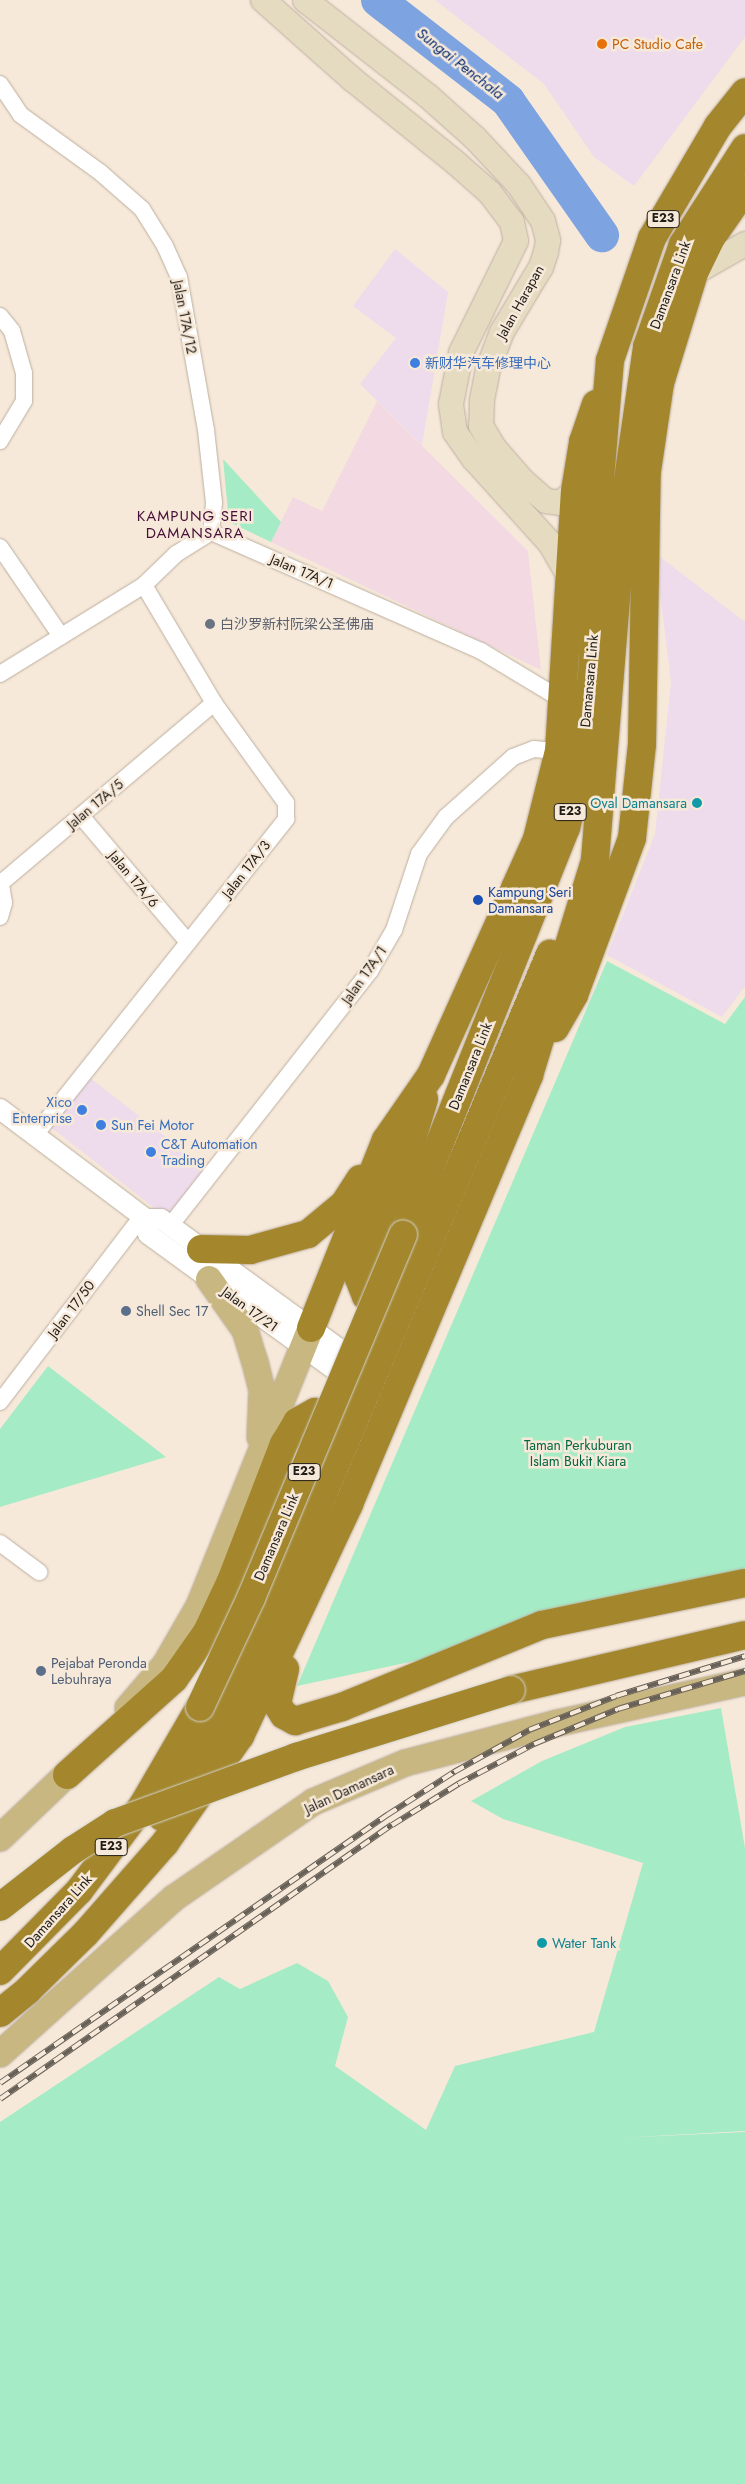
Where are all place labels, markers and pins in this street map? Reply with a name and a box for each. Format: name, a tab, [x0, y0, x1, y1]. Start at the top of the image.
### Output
place label: PC Studio Cafe	[612, 36, 703, 52]
marker: PC Studio Cafe	[596, 38, 608, 50]
place label: 新财华汽车修理中心	[425, 355, 551, 371]
marker: 新财华汽车修理中心	[409, 357, 421, 369]
place label: 白沙罗新村阮梁公圣佛庙	[220, 616, 374, 632]
marker: 白沙罗新村阮梁公圣佛庙	[204, 618, 216, 630]
place label: Oval Damansara	[590, 795, 687, 811]
marker: Oval Damansara	[691, 797, 703, 809]
place label: Kampung Seri Damansara	[488, 884, 572, 916]
marker: Kampung Seri Damansara	[472, 894, 484, 906]
place label: Xico Enterprise	[12, 1094, 72, 1126]
marker: Xico Enterprise	[76, 1104, 88, 1116]
place label: Sun Fei Motor	[111, 1117, 194, 1133]
marker: Sun Fei Motor	[95, 1119, 107, 1131]
place label: C&T Automation Trading	[161, 1136, 258, 1168]
marker: C&T Automation Trading	[145, 1146, 157, 1158]
place label: Shell Sec 17	[136, 1303, 208, 1319]
marker: Shell Sec 17	[120, 1305, 132, 1317]
place label: Pejabat Peronda Lebuhraya	[51, 1655, 147, 1688]
marker: Pejabat Peronda Lebuhraya	[35, 1665, 47, 1677]
place label: Water Tank	[552, 1935, 616, 1951]
marker: Water Tank	[536, 1937, 548, 1949]

